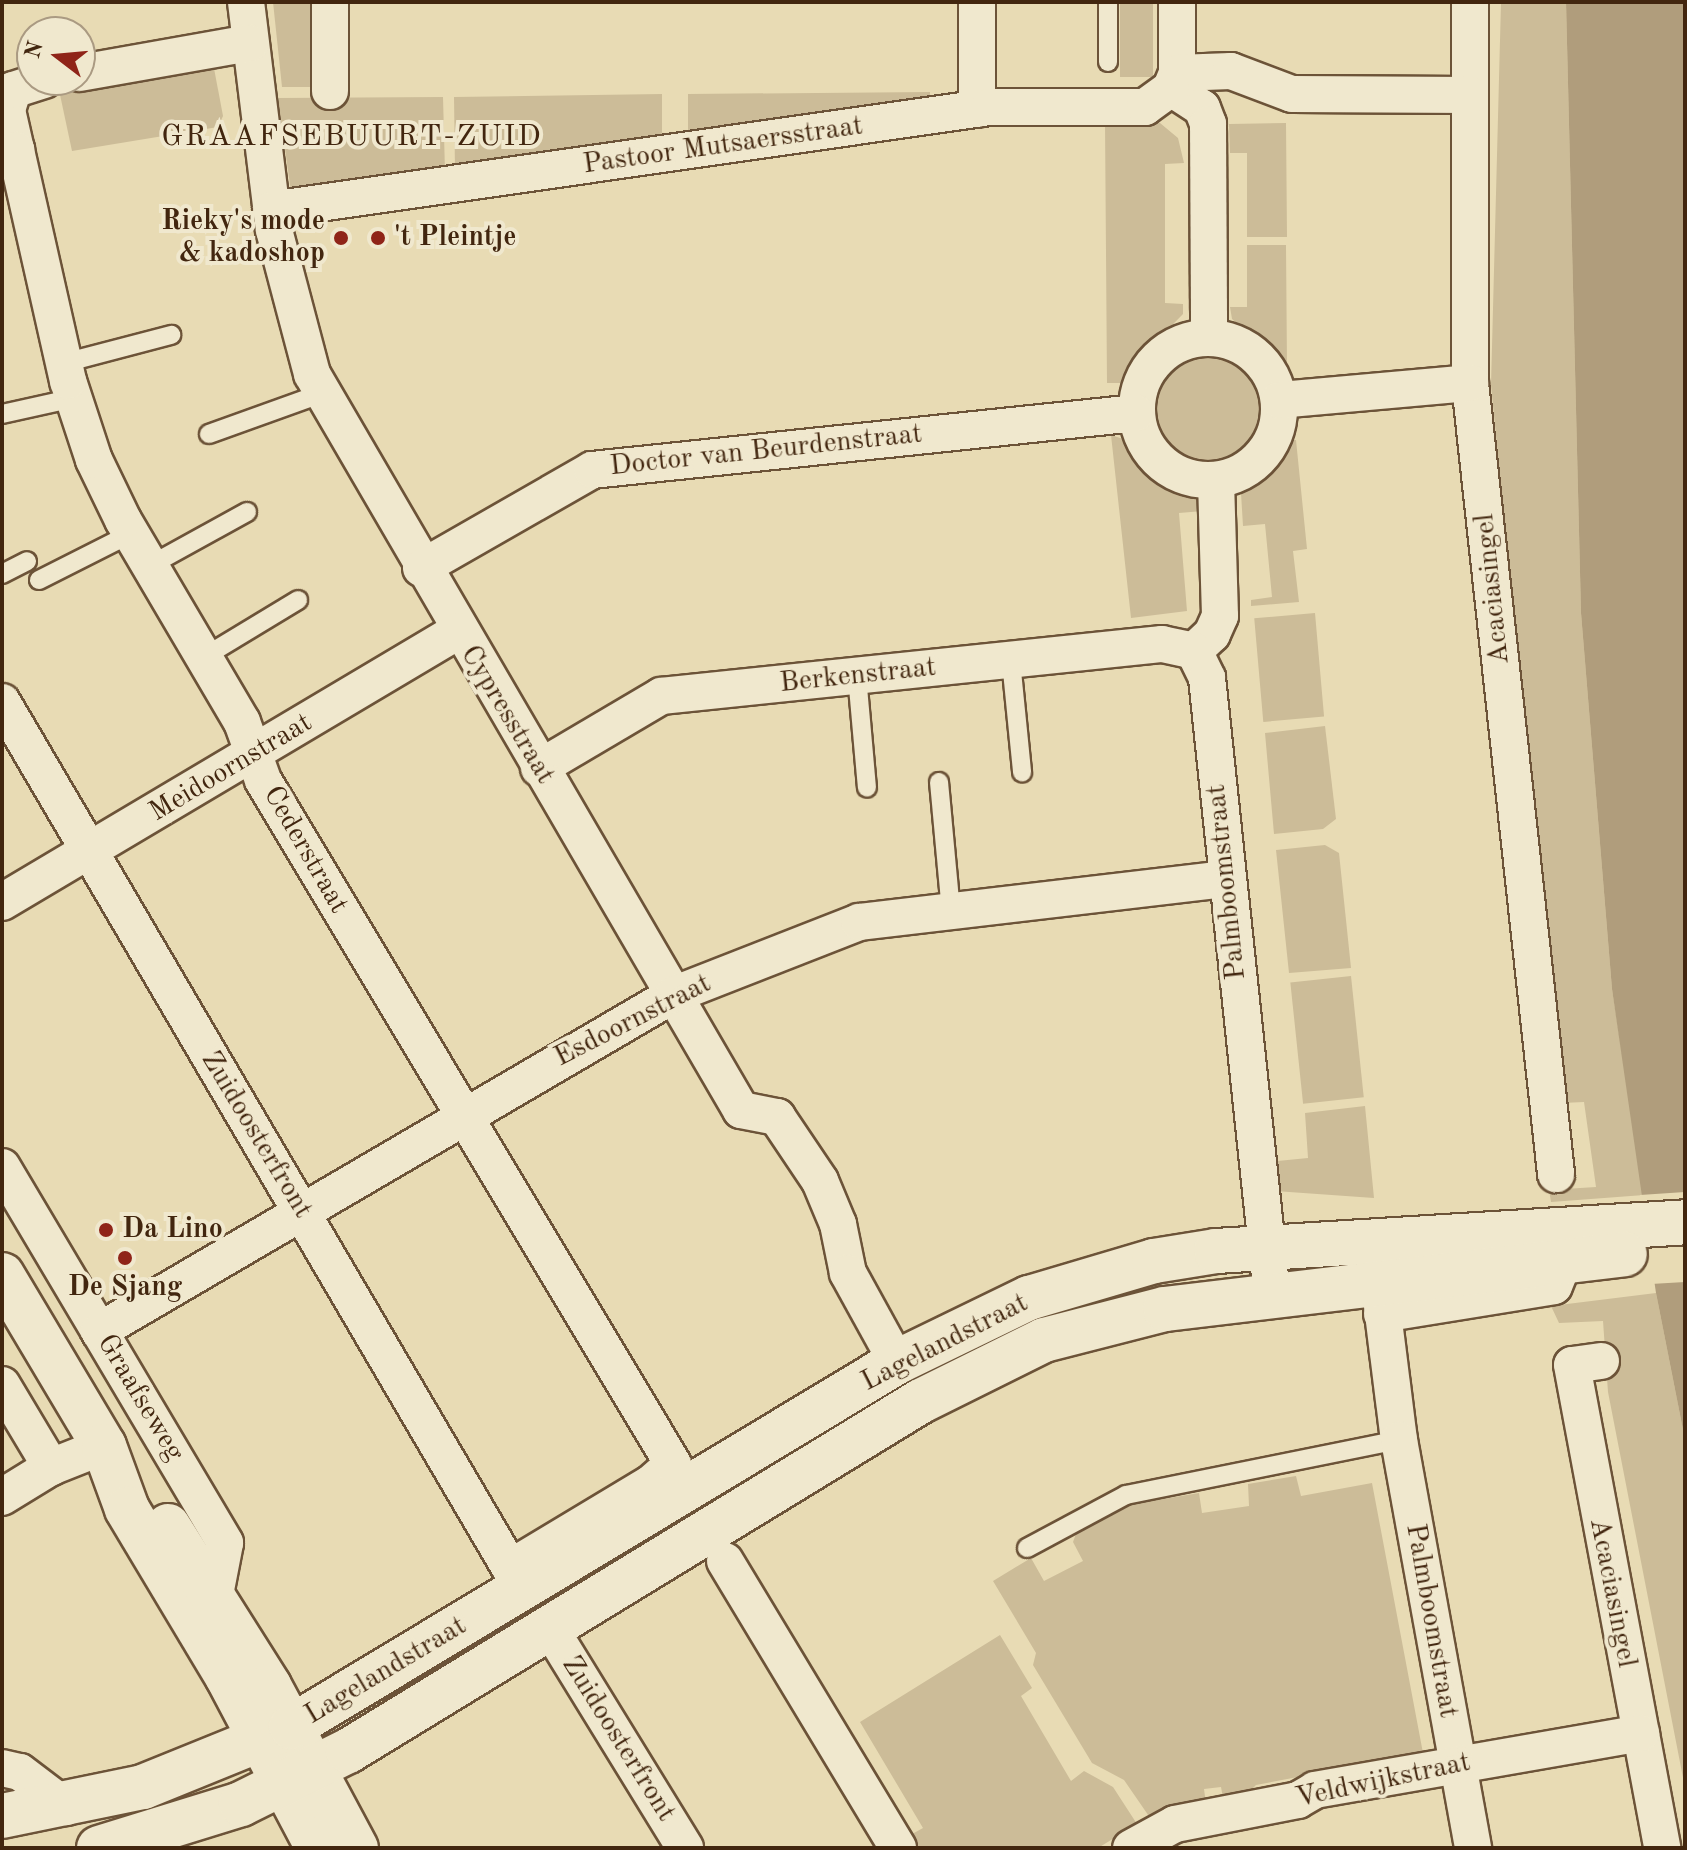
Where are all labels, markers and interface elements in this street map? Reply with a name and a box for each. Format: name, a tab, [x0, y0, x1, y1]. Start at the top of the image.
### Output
north arrow	[16, 16, 96, 96]
text: N	[22, 39, 48, 61]
street label: Pastoor Mutsaersstraat	[581, 110, 865, 182]
district label: GRAAFSEBUURT-ZUID	[161, 119, 543, 155]
place label: Rieky's mode & kadoshop	[161, 205, 325, 271]
place label: 't Pleintje	[394, 221, 516, 255]
marker: Rieky's mode & kadoshop	[332, 229, 350, 247]
marker: 't Pleintje	[369, 229, 387, 247]
street label: Doctor van Beurdenstraat	[608, 418, 924, 484]
street label: Acaciasingel	[1468, 512, 1518, 666]
street label: Cypresstraat	[453, 640, 561, 790]
street label: Berkenstraat	[778, 651, 938, 701]
street label: Meidoornstraat	[144, 706, 318, 830]
street label: Cederstraat	[255, 780, 355, 920]
street label: Palmboomstraat	[1200, 782, 1254, 982]
street label: Esdoornstraat	[549, 967, 717, 1075]
street label: Zuidoosterfront	[193, 1045, 319, 1225]
place label: Da Lino	[122, 1213, 223, 1247]
marker: Da Lino	[97, 1221, 115, 1239]
marker: De Sjang	[116, 1249, 134, 1267]
place label: De Sjang	[68, 1271, 182, 1305]
street label: Lagelandstraat	[856, 1287, 1034, 1399]
street label: Graafseweg	[89, 1329, 191, 1467]
street label: Acaciasingel	[1581, 1515, 1643, 1671]
street label: Palmboomstraat	[1397, 1521, 1465, 1721]
street label: Lagelandstraat	[299, 1610, 473, 1732]
street label: Zuidoosterfront	[554, 1650, 682, 1828]
street label: Veldwijkstraat	[1293, 1746, 1473, 1816]

